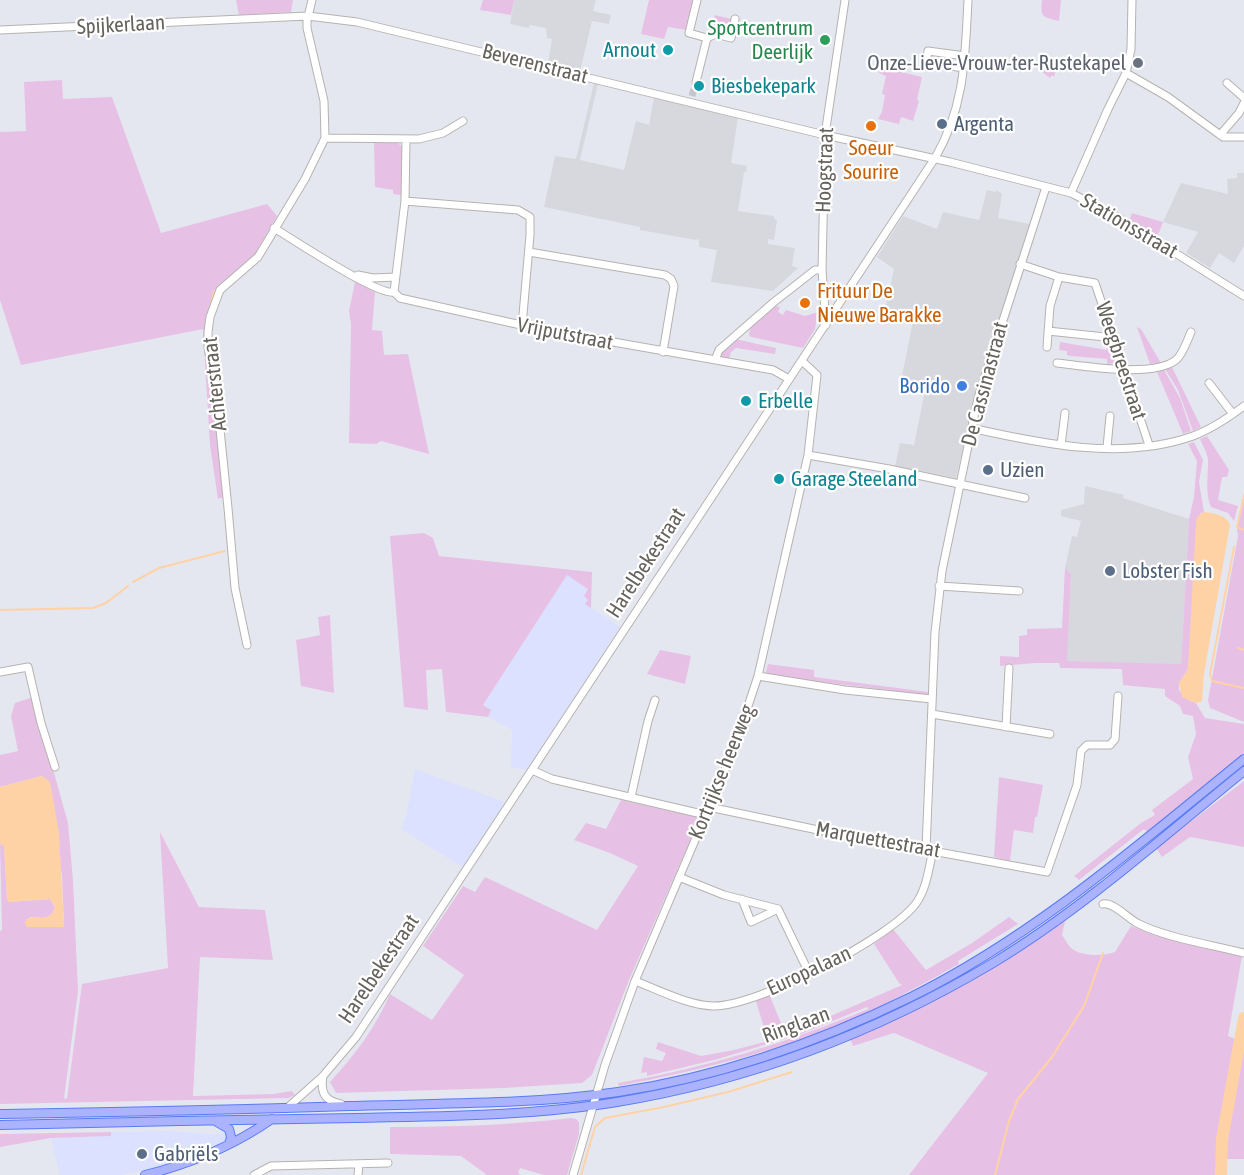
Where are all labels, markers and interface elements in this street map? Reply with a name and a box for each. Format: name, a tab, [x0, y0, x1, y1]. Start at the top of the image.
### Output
street label: Spijkerlaan	[76, 10, 166, 40]
place label: Sportcentrum Deerlijk	[708, 15, 813, 65]
marker: Sportcentrum Deerlijk	[818, 33, 832, 47]
place label: Arnout	[603, 37, 656, 63]
street label: Beverenstraat	[480, 39, 590, 89]
marker: Arnout	[661, 43, 675, 57]
place label: Onze-Lieve-Vrouw-ter-Rustekapel	[867, 50, 1126, 76]
marker: Onze-Lieve-Vrouw-ter-Rustekapel	[1131, 56, 1145, 70]
place label: Biesbekepark	[711, 73, 816, 99]
marker: Biesbekepark	[692, 79, 706, 93]
place label: Argenta	[954, 111, 1014, 137]
marker: Argenta	[935, 117, 949, 131]
marker: Soeur Sourire	[864, 119, 878, 133]
street label: Hoogstraat	[811, 127, 839, 213]
place label: Soeur Sourire	[843, 135, 899, 185]
street label: Stationsstraat	[1076, 188, 1182, 264]
place label: Frituur De Nieuwe Barakke	[817, 278, 941, 328]
marker: Frituur De Nieuwe Barakke	[798, 296, 812, 310]
street label: Weegbreestraat	[1090, 299, 1152, 423]
street label: Vrijputstraat	[515, 312, 615, 356]
street label: De Cassinastraat	[956, 319, 1014, 449]
street label: Achterstraat	[198, 336, 232, 432]
place label: Borido	[899, 373, 950, 399]
marker: Borido	[955, 379, 969, 393]
place label: Erbelle	[758, 388, 813, 414]
marker: Erbelle	[739, 394, 753, 408]
place label: Uzien	[1000, 457, 1044, 483]
marker: Uzien	[981, 463, 995, 477]
place label: Garage Steeland	[791, 466, 918, 492]
marker: Garage Steeland	[772, 472, 786, 486]
street label: Harelbekestraat	[601, 503, 691, 623]
place label: Lobster Fish	[1122, 558, 1213, 584]
marker: Lobster Fish	[1103, 564, 1117, 578]
street label: Kortrijkse heerweg	[684, 701, 760, 843]
street label: Marquettestraat	[814, 817, 942, 863]
street label: Harelbekestraat	[333, 910, 425, 1028]
street label: Europalaan	[763, 941, 855, 1001]
street label: Ringlaan	[759, 1001, 833, 1049]
place label: Gabriëls	[154, 1141, 218, 1167]
marker: Gabriëls	[135, 1147, 149, 1161]

